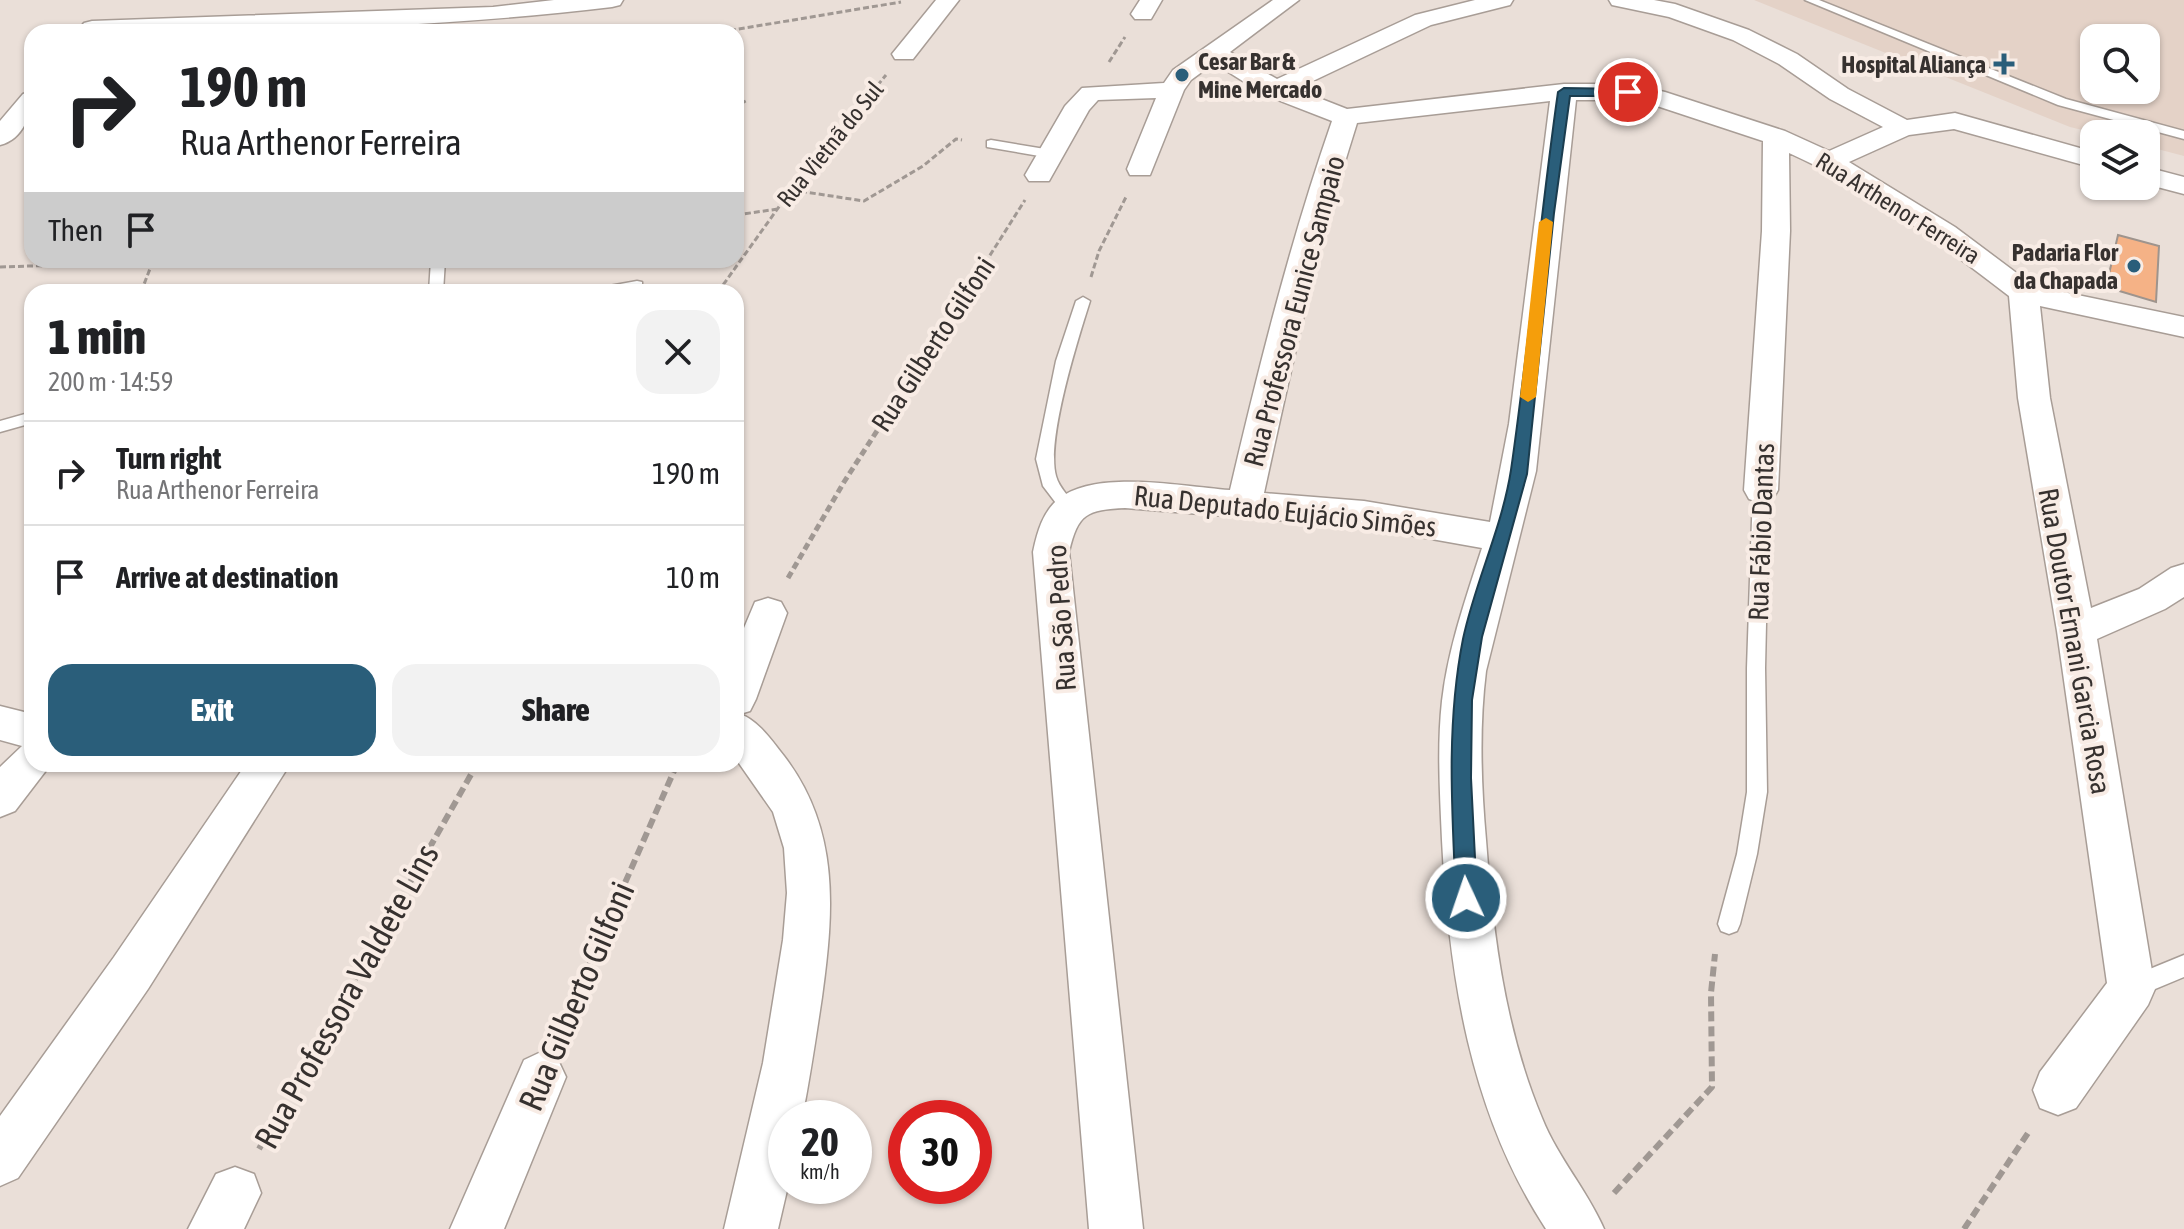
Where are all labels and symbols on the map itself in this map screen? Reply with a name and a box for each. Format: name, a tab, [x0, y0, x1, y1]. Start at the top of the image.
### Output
place label: Cesar Bar & Mine Mercado	[1198, 48, 1322, 103]
place label: Hospital Aliança	[1841, 51, 1986, 78]
marker: Hospital Aliança	[1993, 53, 2015, 75]
pin	[1594, 58, 1662, 126]
marker: Cesar Bar & Mine Mercado	[1173, 66, 1191, 84]
street label: Rua Vietnã do Sul	[771, 75, 889, 212]
street label: Rua Arthenor Ferreira	[1811, 147, 1985, 269]
street label: Rua Professora Eunice Sampaio	[1237, 152, 1351, 470]
place label: Padaria Flor da Chapada	[2012, 239, 2119, 294]
street label: Rua Gilberto Gilfoni	[865, 251, 1001, 437]
marker: Padaria Flor da Chapada	[2125, 257, 2143, 275]
street label: Rua Fábio Dantas	[1742, 442, 1780, 622]
street label: Rua Deputado Eujácio Simões	[1132, 479, 1438, 543]
street label: Rua Doutor Ernani Garcia Rosa	[2032, 485, 2118, 797]
street label: Rua São Pedro	[1040, 544, 1082, 692]
street label: Rua Professora Valdete Lins	[246, 837, 446, 1155]
position arrow	[1424, 856, 1508, 940]
street label: Rua Gilberto Gilfoni	[510, 876, 642, 1116]
speed limit sign: 30	[888, 1100, 992, 1204]

